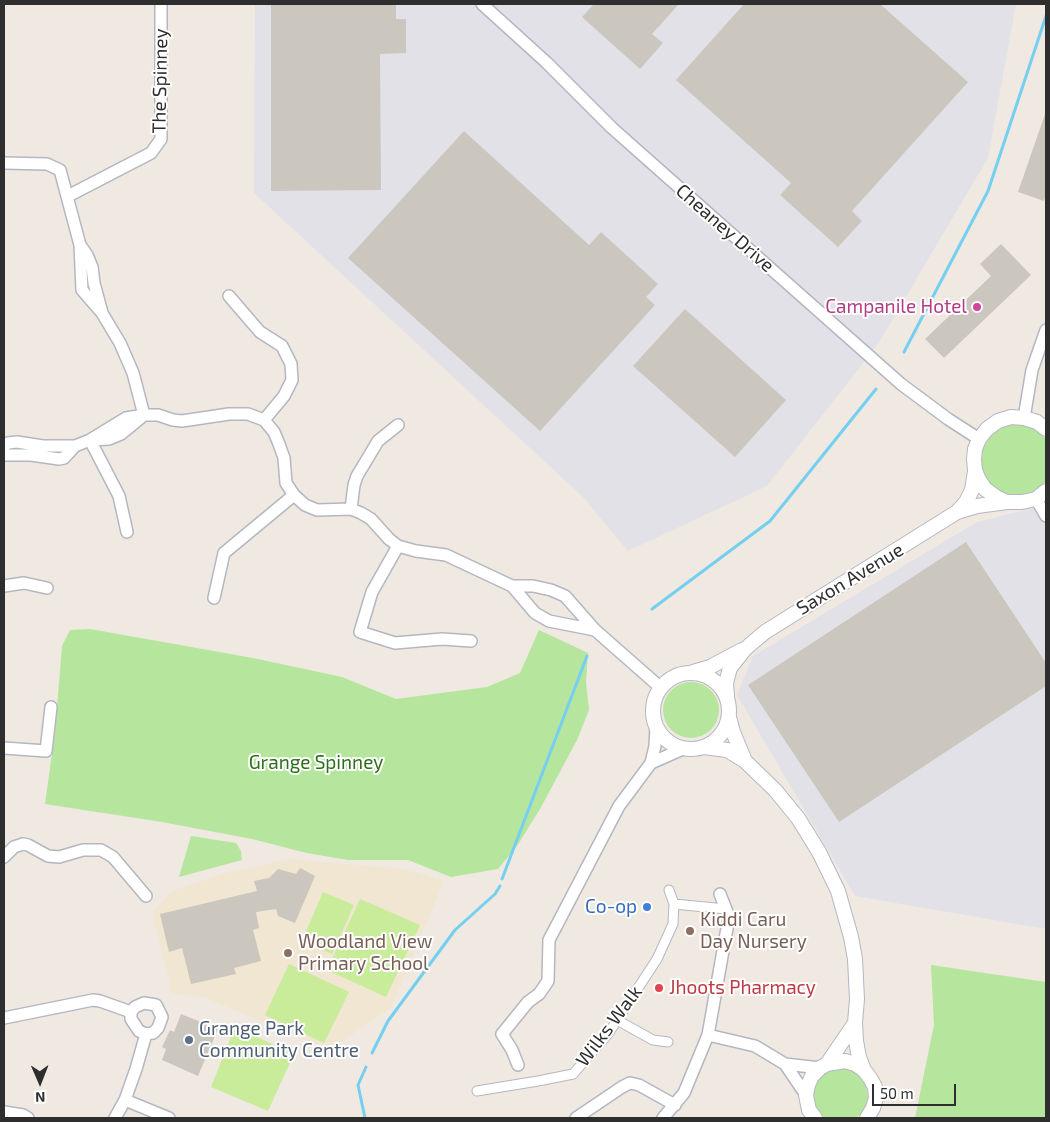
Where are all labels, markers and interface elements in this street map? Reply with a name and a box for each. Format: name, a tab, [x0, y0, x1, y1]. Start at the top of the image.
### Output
street label: The Spinney	[148, 28, 172, 134]
street label: Cheaney Drive	[671, 179, 779, 277]
place label: Campanile Hotel	[825, 296, 967, 318]
marker: Campanile Hotel	[971, 301, 983, 313]
street label: Saxon Avenue	[792, 538, 908, 620]
park label: Grange Spinney	[249, 752, 383, 774]
place label: Co-op	[585, 896, 637, 918]
marker: Co-op	[641, 901, 653, 913]
place label: Kiddi Caru Day Nursery	[700, 909, 807, 953]
marker: Kiddi Caru Day Nursery	[684, 925, 696, 937]
place label: Woodland View Primary School	[298, 931, 433, 975]
marker: Woodland View Primary School	[282, 947, 294, 959]
place label: Jhoots Pharmacy	[669, 977, 816, 999]
street label: Wilks Walk	[571, 981, 647, 1071]
marker: Jhoots Pharmacy	[653, 982, 665, 994]
place label: Grange Park Community Centre	[199, 1018, 359, 1062]
marker: Grange Park Community Centre	[183, 1034, 195, 1046]
north arrow	[15, 1057, 65, 1107]
scale bar	[875, 1074, 959, 1106]
text: 50 m	[880, 1084, 914, 1102]
text: N	[35, 1089, 45, 1106]

